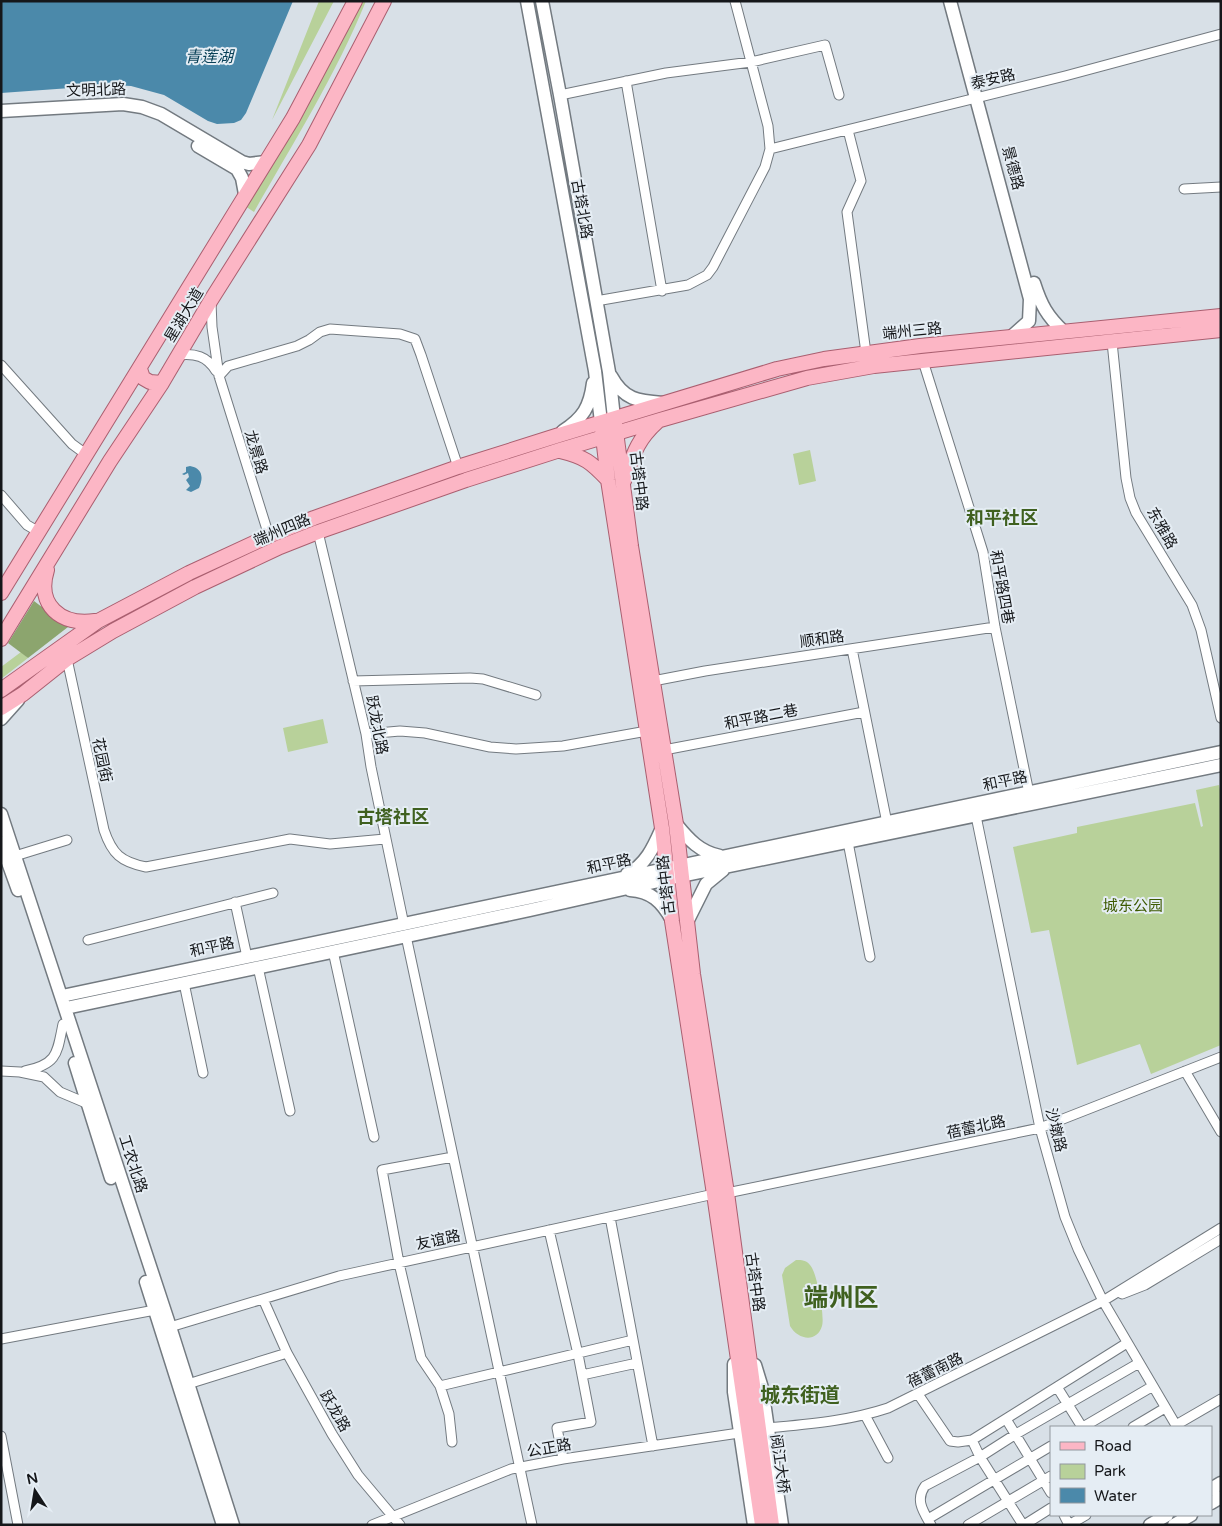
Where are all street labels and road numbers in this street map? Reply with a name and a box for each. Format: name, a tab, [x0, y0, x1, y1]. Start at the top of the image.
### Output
street label: 泰安路	[969, 65, 1017, 93]
street label: 文明北路	[66, 80, 126, 100]
street label: 景德路	[998, 144, 1028, 192]
street label: 古塔北路	[568, 178, 596, 240]
street label: 星湖大道	[161, 285, 207, 345]
street label: 端州三路	[881, 319, 943, 343]
street label: 龙景路	[241, 428, 271, 476]
street label: 古塔中路	[626, 450, 652, 512]
street label: 东雅路	[1143, 504, 1181, 552]
street label: 端州四路	[251, 510, 313, 550]
street label: 和平路四巷	[987, 548, 1017, 626]
street label: 顺和路	[798, 627, 846, 651]
street label: 跃龙北路	[362, 694, 392, 756]
street label: 和平路二巷	[722, 701, 800, 733]
street label: 花园街	[89, 736, 115, 784]
street label: 和平路	[981, 768, 1029, 794]
street label: 和平路	[585, 851, 633, 877]
street label: 古塔中路	[653, 854, 679, 916]
street label: 和平路	[188, 934, 236, 960]
street label: 沙墩路	[1042, 1106, 1070, 1154]
street label: 蓓蕾北路	[945, 1112, 1007, 1142]
street label: 工农北路	[115, 1133, 151, 1195]
street label: 友谊路	[414, 1227, 462, 1253]
street label: 古塔中路	[742, 1251, 768, 1313]
street label: 蓓蕾南路	[904, 1349, 966, 1391]
street label: 跃龙路	[316, 1387, 354, 1435]
street label: 阅江大桥	[767, 1433, 793, 1495]
street label: 公正路	[525, 1435, 573, 1461]

